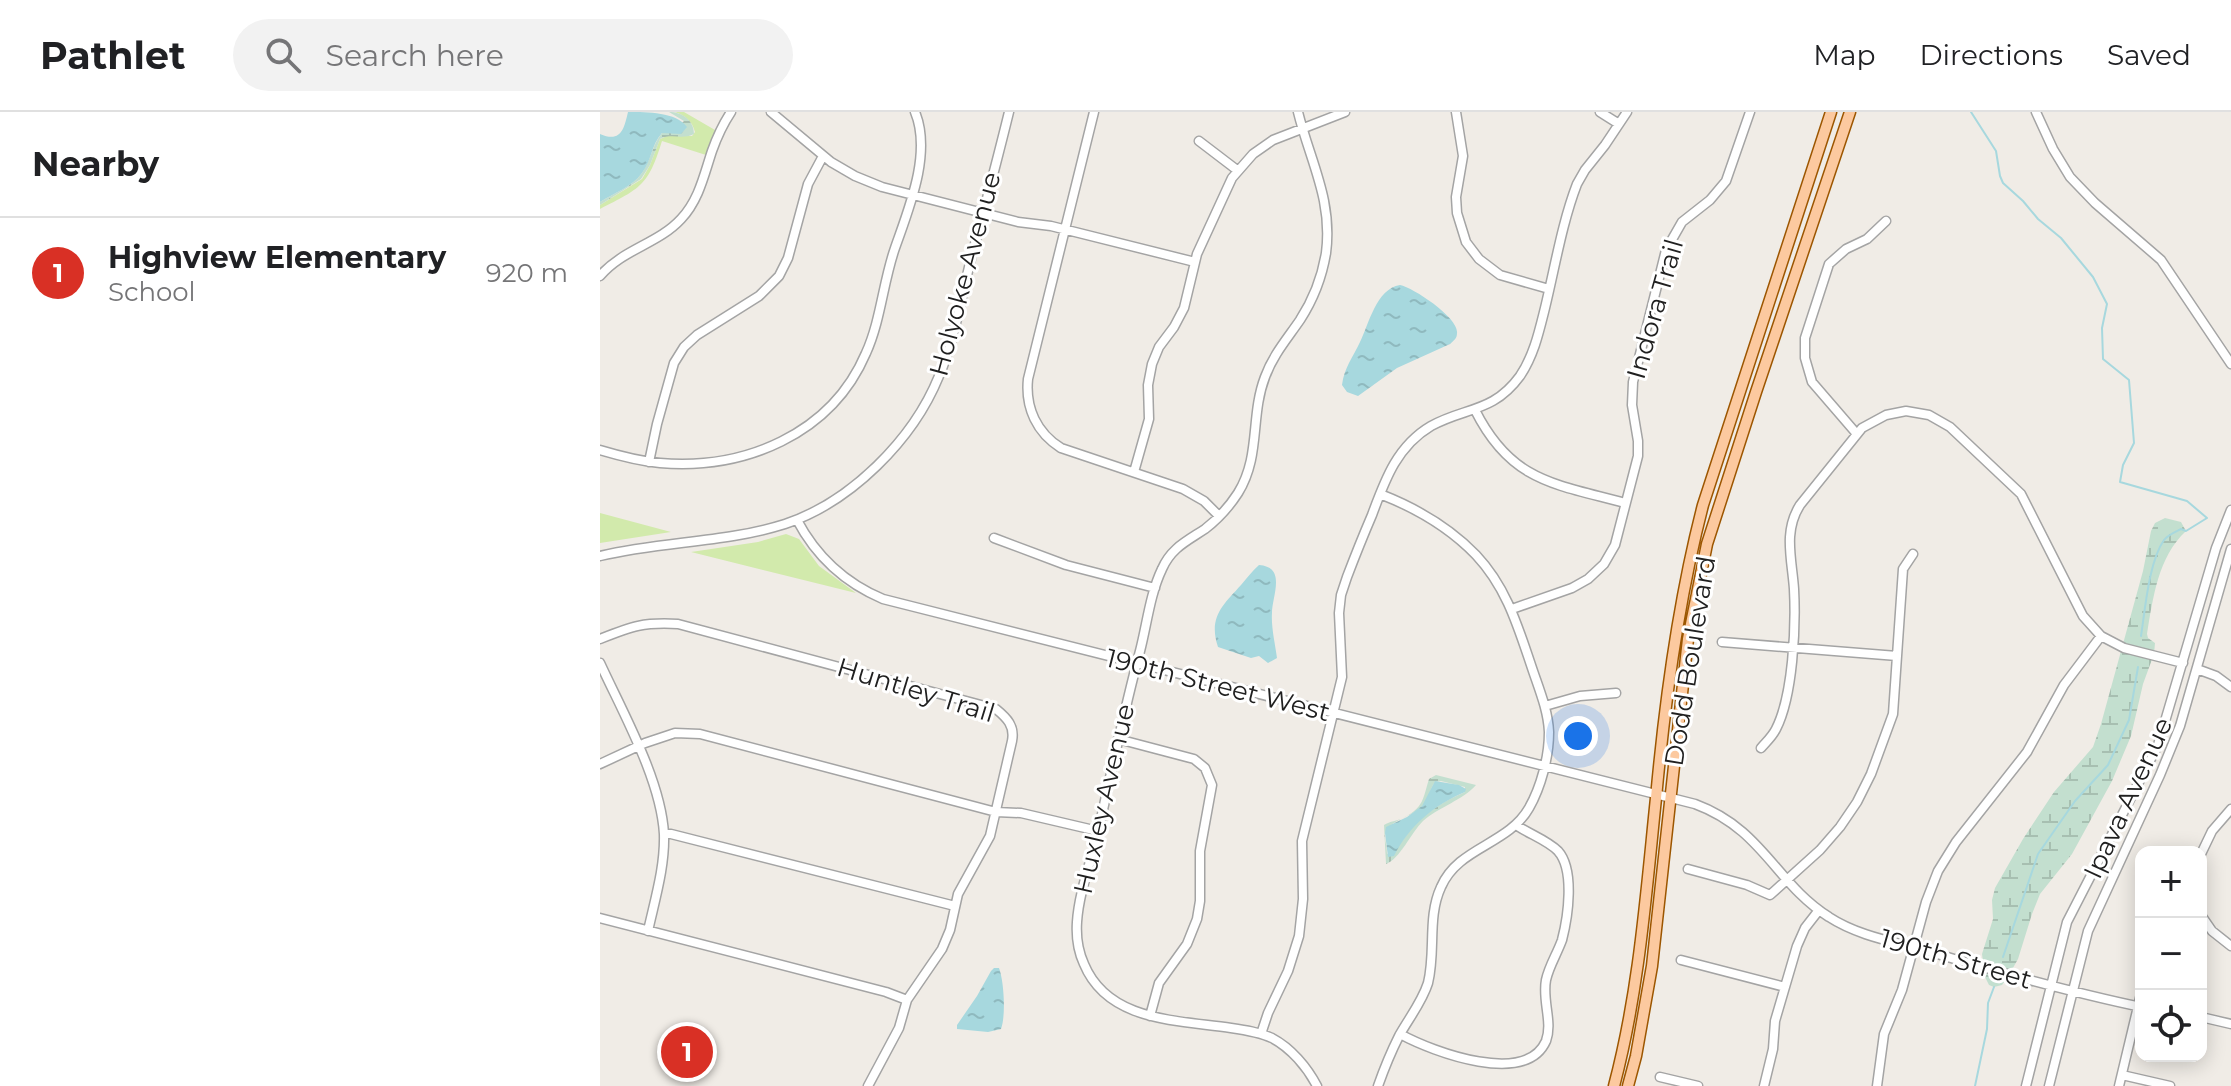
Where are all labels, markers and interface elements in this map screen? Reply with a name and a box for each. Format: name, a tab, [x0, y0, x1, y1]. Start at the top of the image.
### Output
search box	[233, 19, 793, 91]
text: Pathlet	[40, 32, 185, 79]
icon: search	[261, 33, 305, 77]
text: Search here	[325, 37, 504, 74]
text: Map	[1813, 38, 1875, 72]
text: Directions	[1919, 38, 2063, 72]
text: Saved	[2107, 38, 2191, 72]
text: Nearby	[32, 143, 159, 185]
street label: Holyoke Avenue	[922, 168, 1008, 380]
street label: Indora Trail	[1620, 235, 1690, 383]
text: Highview Elementary	[108, 239, 446, 276]
text: 1	[53, 257, 63, 289]
text: 920 m	[486, 257, 568, 289]
text: School	[108, 276, 196, 308]
street label: Dodd Boulevard	[1658, 554, 1722, 768]
street label: 190th Street West	[1103, 642, 1333, 728]
street label: Huntley Trail	[833, 651, 999, 729]
street label: Huxley Avenue	[1067, 701, 1141, 897]
street label: Ipava Avenue	[2077, 712, 2179, 884]
your location	[1558, 716, 1598, 756]
map controls	[2135, 846, 2207, 1062]
button: +	[2135, 846, 2207, 918]
button: −	[2135, 918, 2207, 990]
street label: 190th Street	[1876, 922, 2036, 996]
button: locate	[2135, 990, 2207, 1062]
pin: 1	[661, 1022, 713, 1082]

